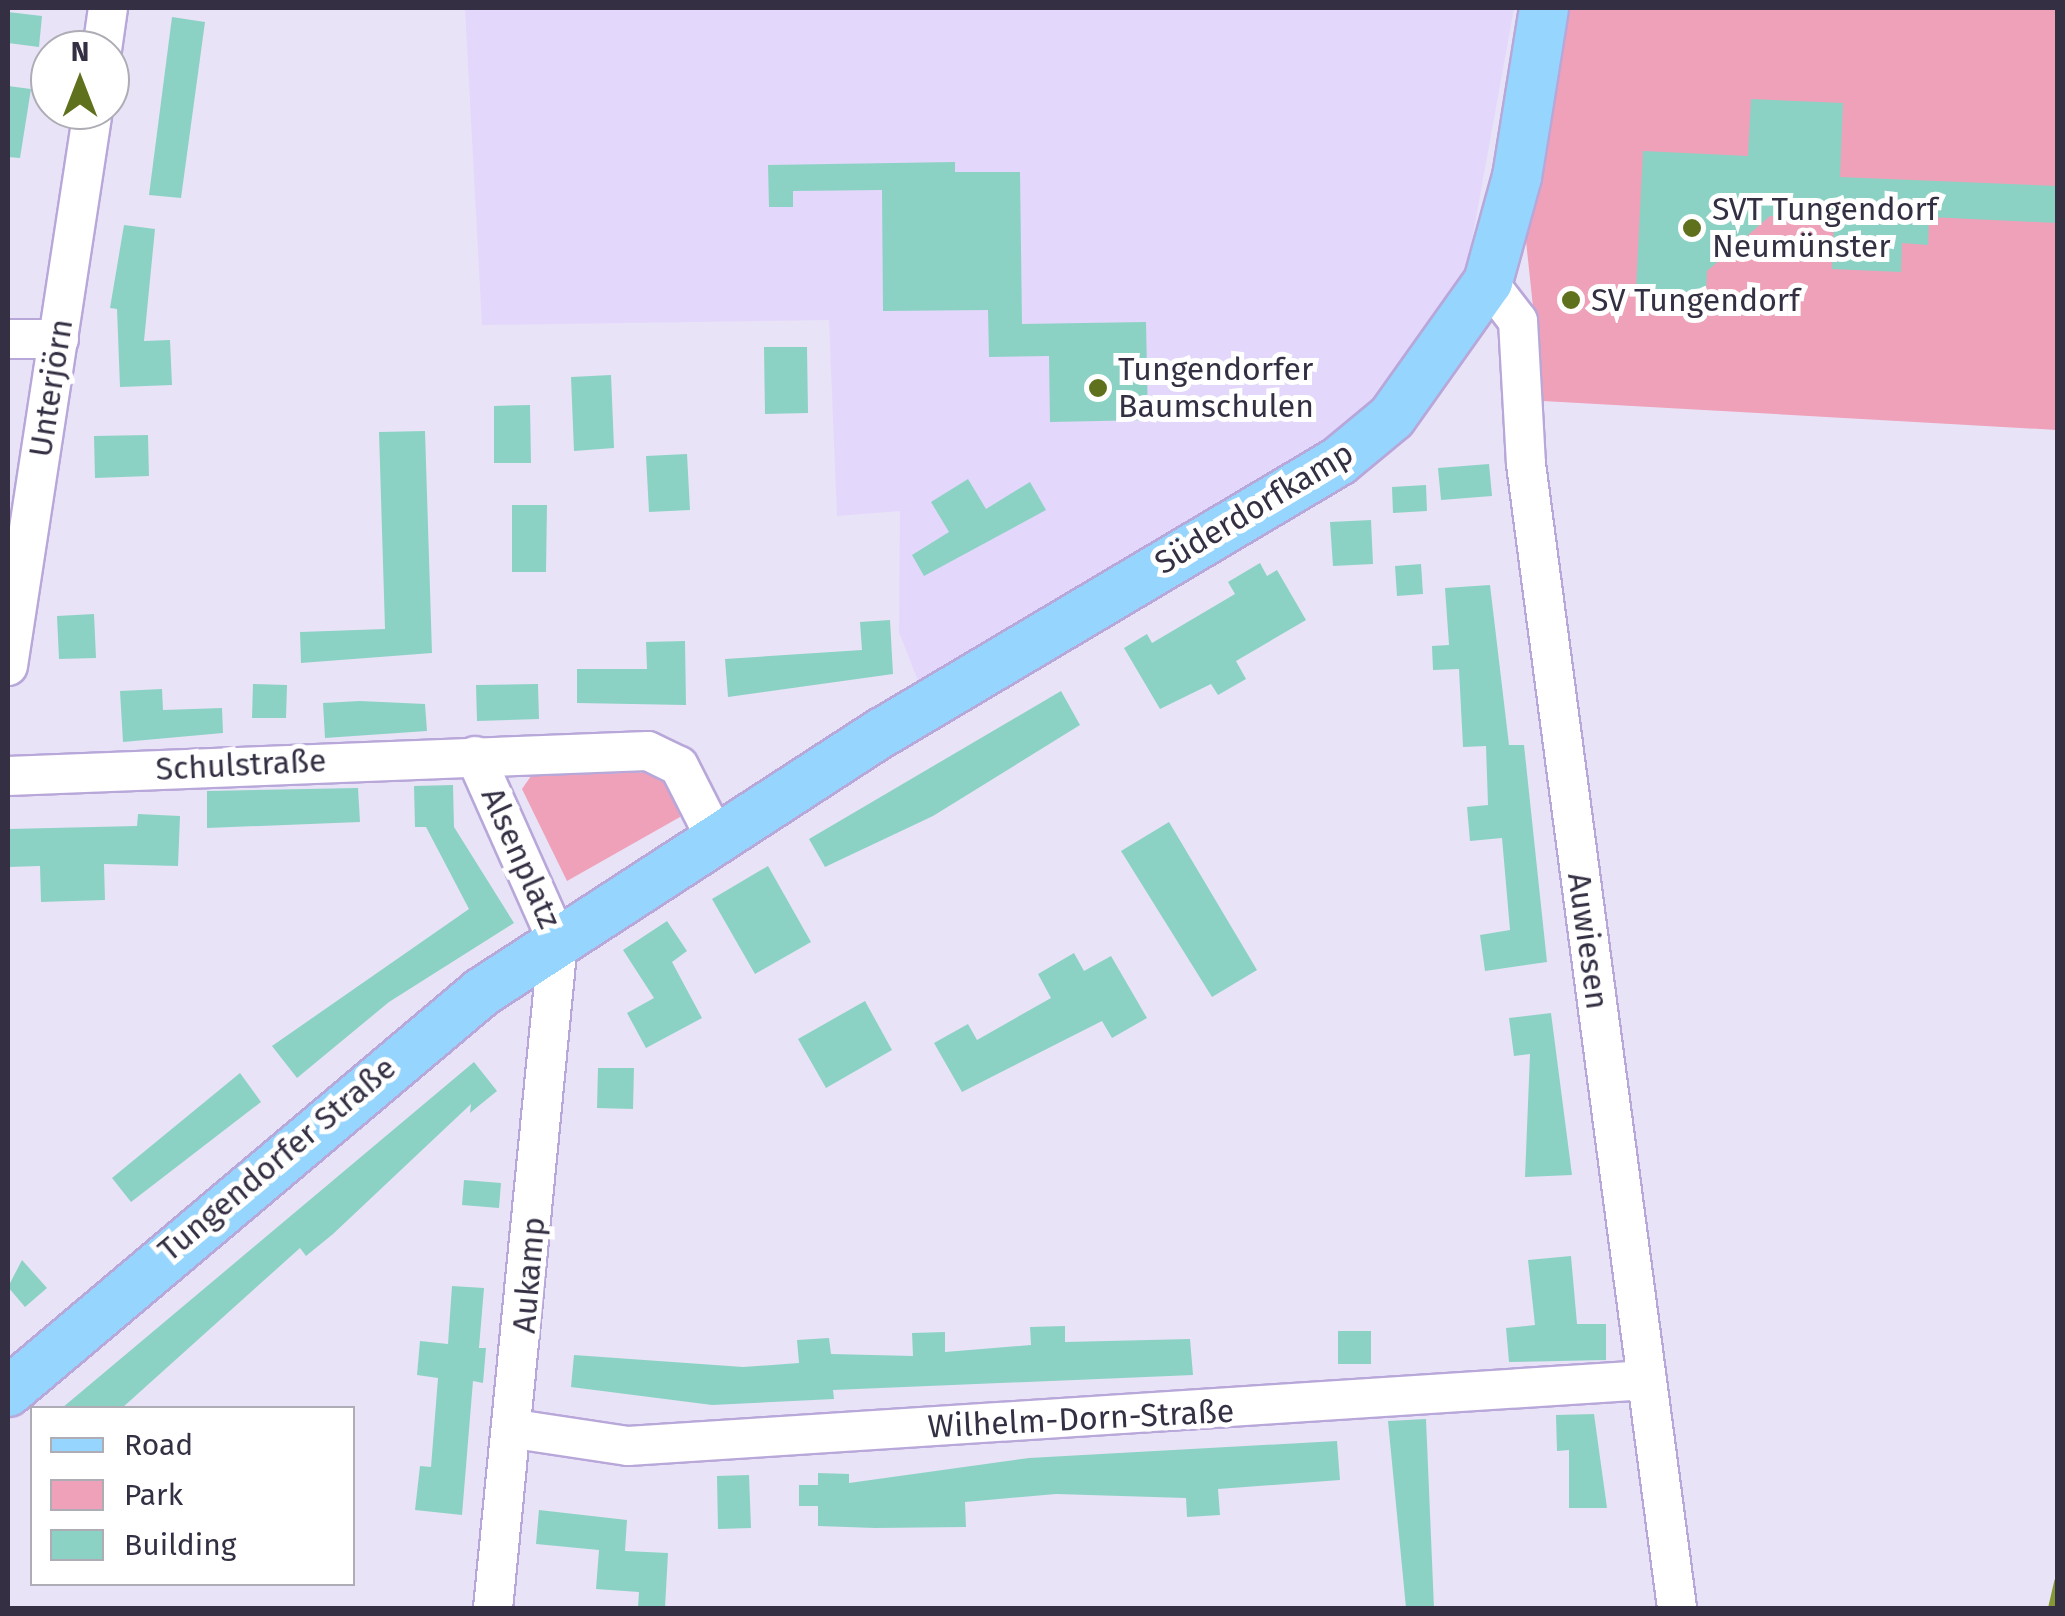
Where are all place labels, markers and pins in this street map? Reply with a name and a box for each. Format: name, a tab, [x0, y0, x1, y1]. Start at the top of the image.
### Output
place label: SVT Tungendorf Neumünster	[1712, 191, 1937, 266]
marker: SVT Tungendorf Neumünster	[1681, 217, 1703, 239]
place label: SV Tungendorf	[1591, 281, 1800, 319]
marker: SV Tungendorf	[1560, 289, 1582, 311]
place label: Tungendorfer Baumschulen	[1118, 351, 1314, 426]
marker: Tungendorfer Baumschulen	[1087, 377, 1109, 399]

